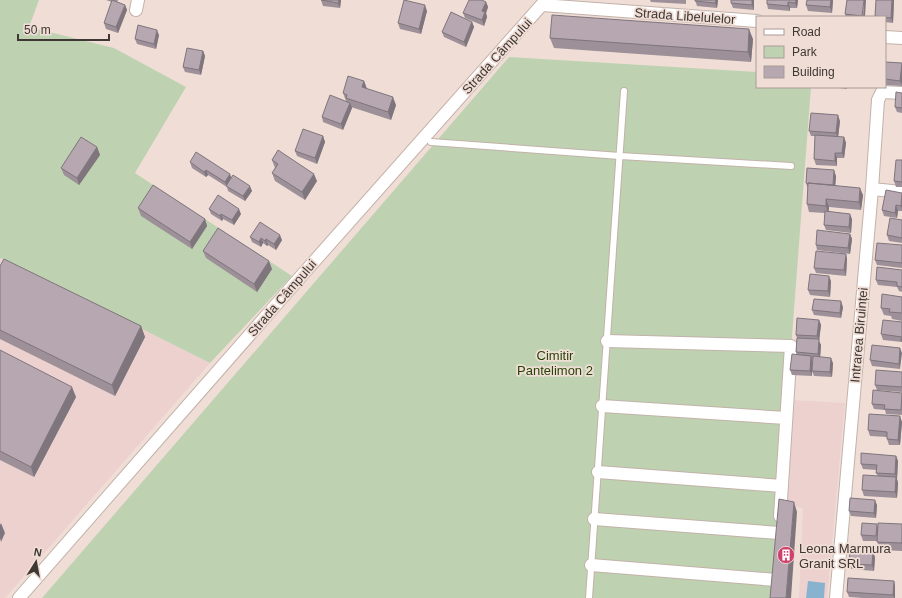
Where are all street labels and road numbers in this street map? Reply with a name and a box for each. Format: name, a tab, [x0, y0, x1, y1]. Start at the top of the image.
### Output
street label: Strada Libelulelor	[634, 5, 737, 27]
street label: Strada Câmpului	[459, 15, 535, 97]
street label: Strada Câmpului	[245, 256, 319, 339]
street label: Intrarea Biruinței	[847, 287, 871, 383]

